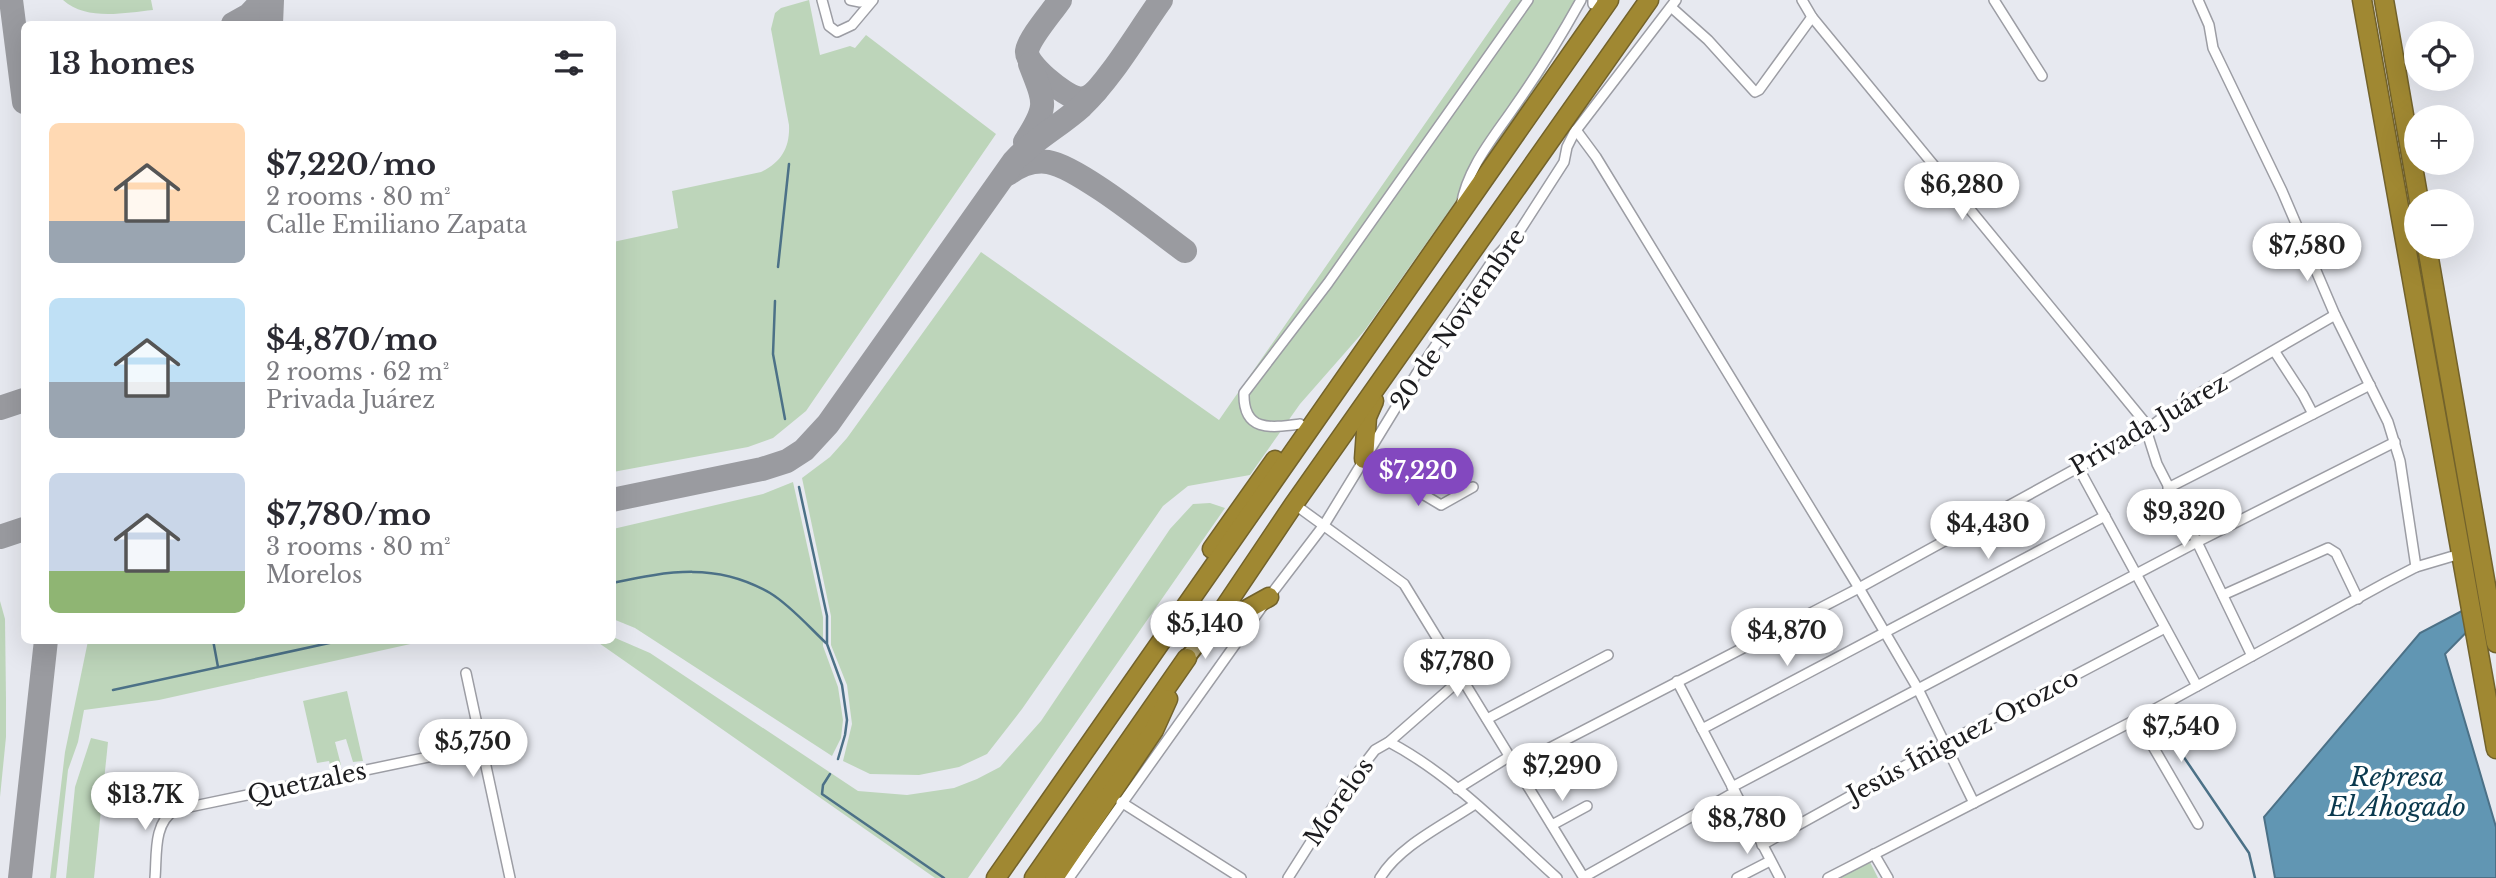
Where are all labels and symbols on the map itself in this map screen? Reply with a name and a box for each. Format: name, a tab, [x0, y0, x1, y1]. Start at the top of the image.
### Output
pin: $6,280	[1905, 162, 2019, 222]
street label: 20 de Noviembre	[1384, 222, 1531, 415]
pin: $7,580	[2250, 224, 2364, 283]
street label: Privada Juárez	[2065, 368, 2232, 481]
pin: $7,220	[1361, 448, 1475, 508]
pin: $9,320	[2127, 490, 2241, 549]
pin: $4,430	[1931, 502, 2045, 561]
pin: $5,140	[1148, 602, 1262, 661]
pin: $4,870	[1730, 608, 1844, 668]
pin: $7,780	[1400, 640, 1514, 699]
street label: Jesús Íñiguez Orozco	[1839, 662, 2083, 810]
pin: $7,540	[2124, 704, 2238, 764]
pin: $5,750	[416, 720, 530, 779]
pin: $7,290	[1505, 744, 1619, 803]
street label: Morelos	[1298, 752, 1379, 851]
street label: Quetzales	[245, 756, 369, 809]
water label: Represa El Ahogado	[2327, 761, 2466, 823]
pin: $13.7K	[88, 772, 202, 832]
pin: $8,780	[1690, 796, 1804, 856]

